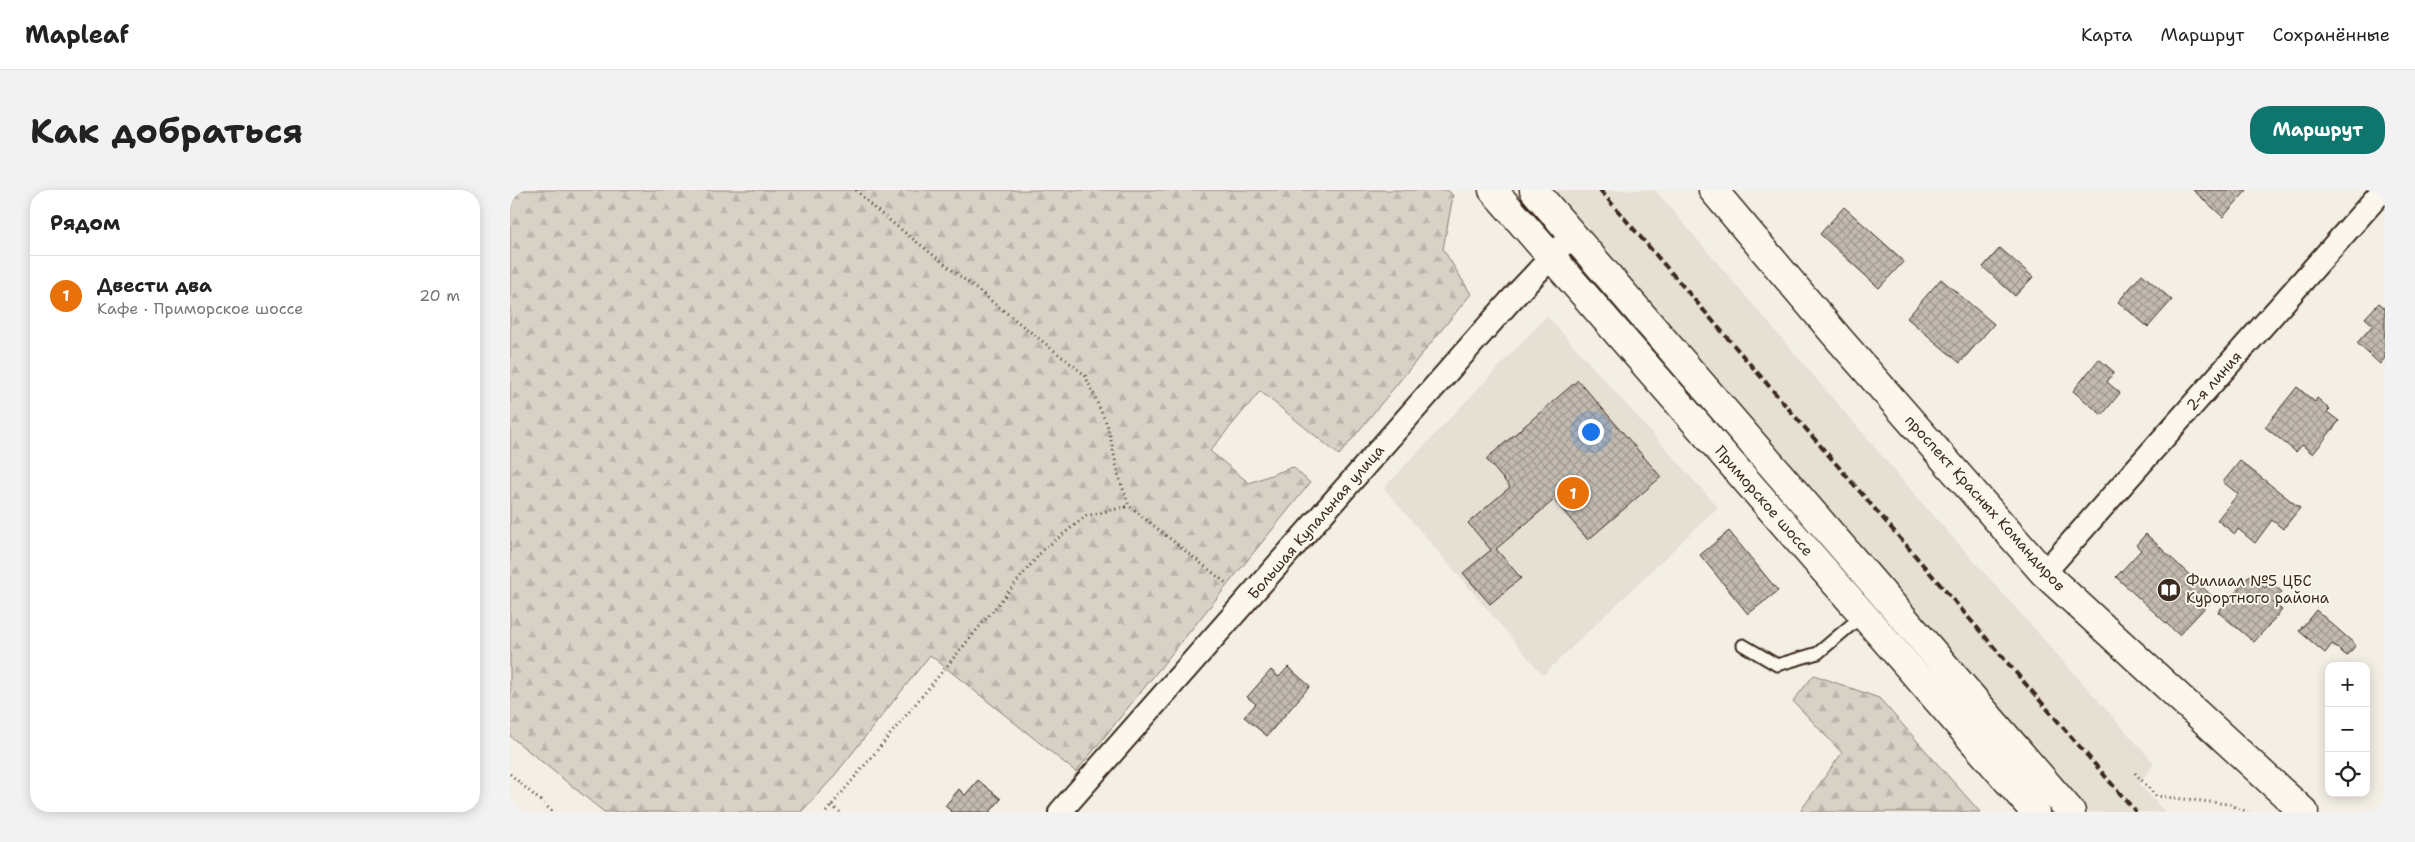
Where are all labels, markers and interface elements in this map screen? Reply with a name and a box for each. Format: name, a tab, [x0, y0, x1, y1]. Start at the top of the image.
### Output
text: Mapleaf	[25, 19, 129, 51]
text: Карта	[2081, 23, 2132, 47]
text: Маршрут	[2160, 23, 2244, 47]
text: Сохранённые	[2272, 23, 2390, 47]
button: Маршрут	[2250, 106, 2385, 154]
text: Как добраться	[30, 107, 303, 154]
text: Рядом	[50, 209, 120, 237]
text: Двести два	[97, 273, 212, 298]
text: 1	[62, 285, 70, 306]
text: 20 m	[419, 285, 460, 306]
text: Кафе · Приморское шоссе	[97, 298, 303, 319]
street label: 2-я линия	[2182, 347, 2246, 415]
street label: проспект Красных Командиров	[1900, 411, 2070, 595]
your location	[1578, 419, 1604, 445]
street label: Большая Купальная улица	[1243, 440, 1389, 604]
street label: Приморское шоссе	[1710, 441, 1818, 561]
pin: 1	[1557, 474, 1589, 512]
place label: Филиал №5 ЦБС Курортного района	[2186, 571, 2330, 608]
library icon: Филиал №5 ЦБС Курортного района	[2156, 577, 2182, 603]
map controls	[2325, 662, 2370, 797]
button: +	[2325, 662, 2370, 707]
button: −	[2325, 707, 2370, 752]
button: locate	[2325, 752, 2370, 797]

